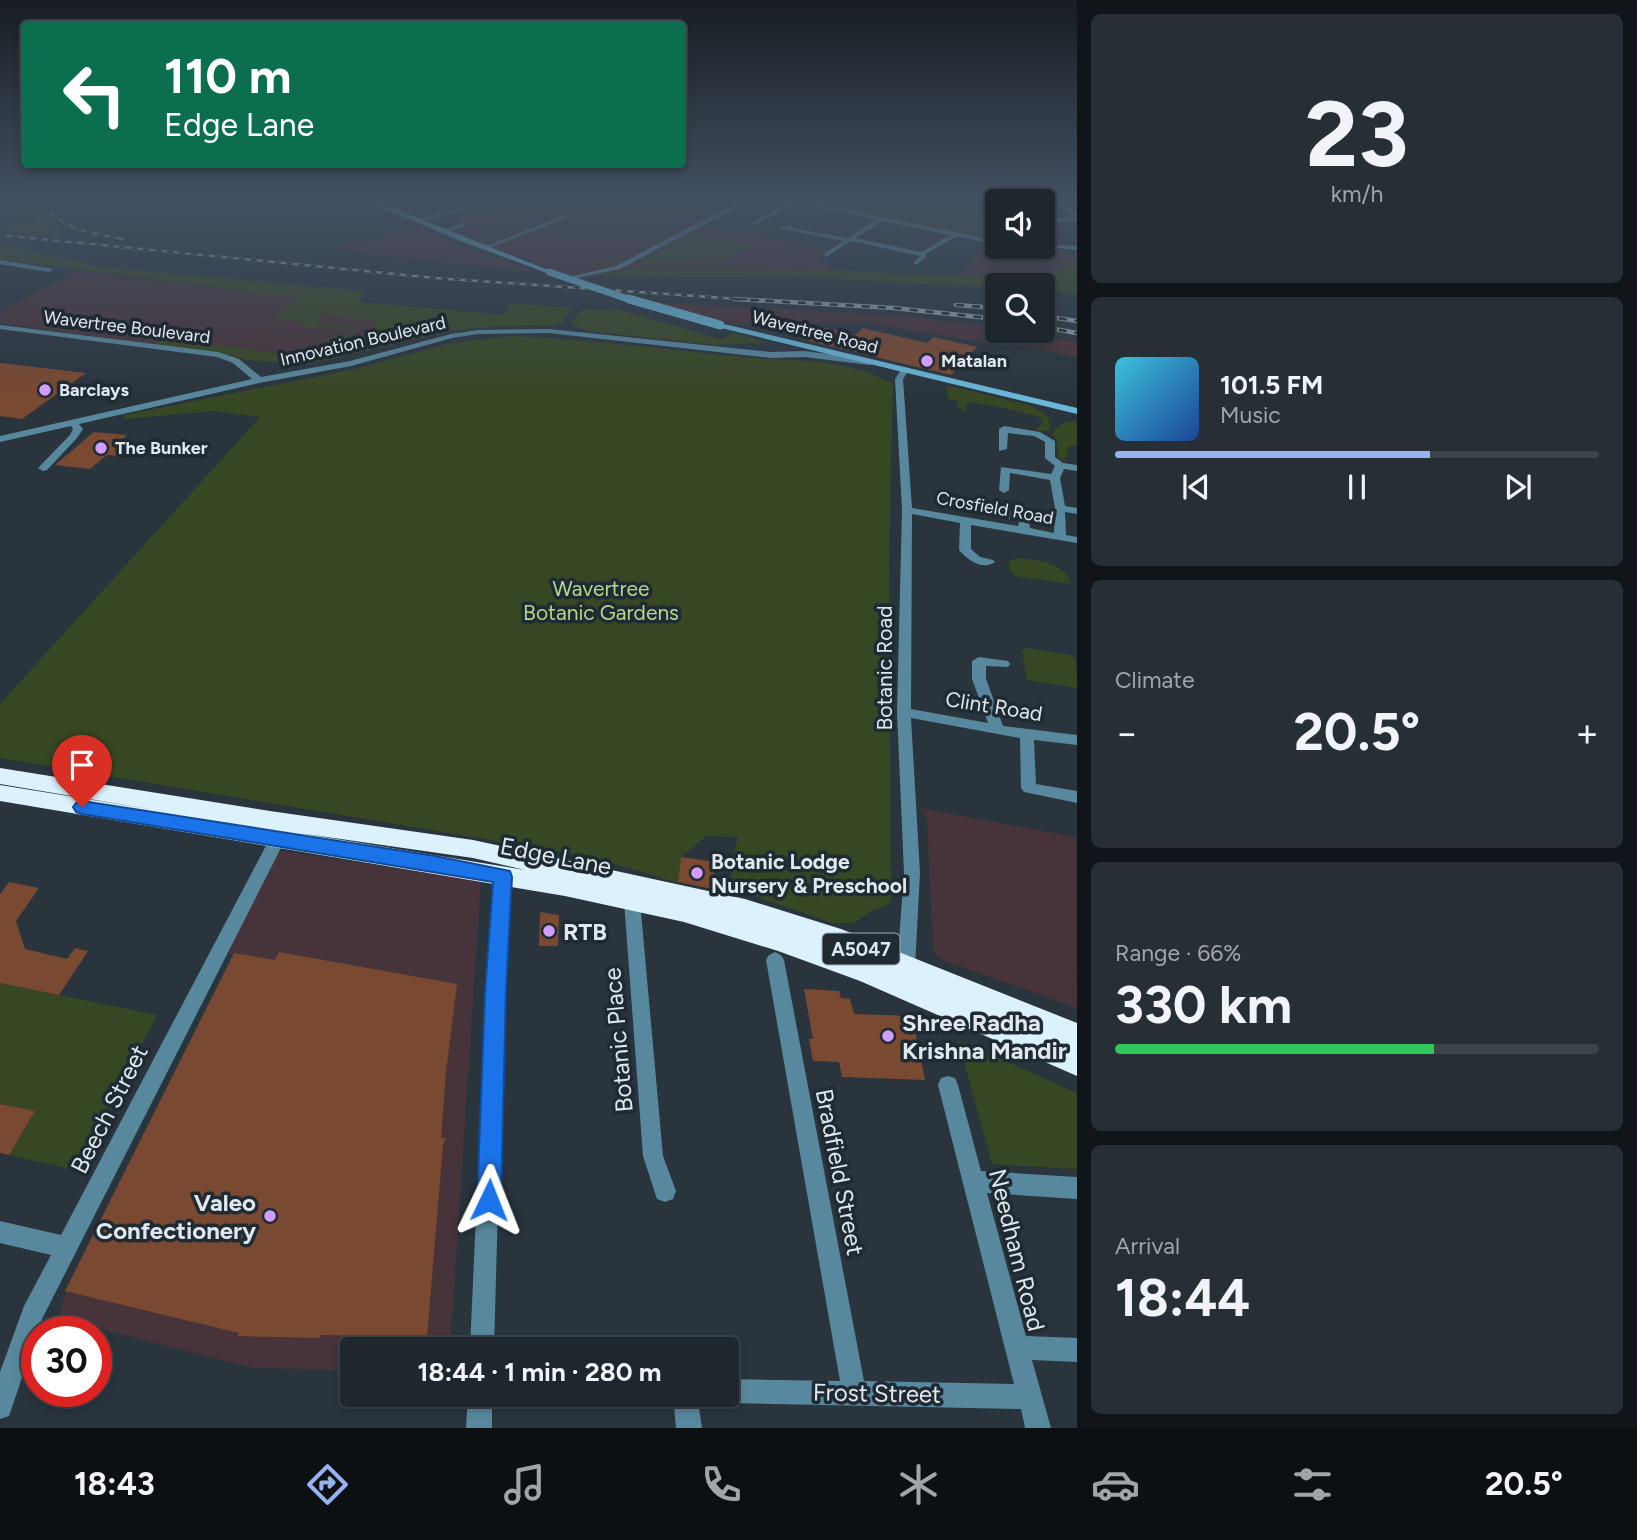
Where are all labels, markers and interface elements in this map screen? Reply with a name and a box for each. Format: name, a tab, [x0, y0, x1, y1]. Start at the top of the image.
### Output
text: 110 m	[164, 46, 292, 105]
icon: left	[49, 49, 140, 140]
text: 23	[1305, 80, 1409, 189]
text: Edge Lane	[164, 106, 314, 144]
text: km/h	[1331, 180, 1383, 208]
map controls	[985, 189, 1055, 343]
button: sound	[985, 189, 1055, 259]
button: search	[985, 273, 1055, 343]
street label: Wavertree Boulevard	[42, 306, 212, 348]
street label: Wavertree Road	[750, 306, 880, 358]
street label: Innovation Boulevard	[278, 311, 448, 371]
place label: Matalan	[941, 350, 1007, 372]
marker: Matalan	[919, 353, 935, 369]
text: 101.5 FM	[1220, 369, 1323, 401]
place label: Barclays	[59, 379, 129, 401]
marker: Barclays	[37, 382, 53, 398]
text: Music	[1220, 401, 1281, 429]
place label: The Bunker	[115, 437, 208, 459]
marker: The Bunker	[93, 440, 109, 456]
icon: previous	[1177, 468, 1215, 506]
icon: pause	[1338, 468, 1376, 506]
icon: next	[1499, 468, 1537, 506]
street label: Crosfield Road	[935, 487, 1055, 529]
park label: Wavertree Botanic Gardens	[523, 576, 679, 625]
street label: Botanic Road	[872, 605, 897, 731]
text: Climate	[1115, 666, 1194, 694]
street label: Clint Road	[944, 686, 1044, 726]
text: 20.5°	[1294, 701, 1420, 763]
text: −	[1115, 710, 1139, 756]
text: +	[1575, 710, 1599, 756]
pin	[52, 735, 112, 807]
icon: arrive	[63, 746, 101, 784]
street label: Edge Lane	[498, 831, 614, 881]
place label: Botanic Lodge Nursery & Preschool	[711, 849, 907, 898]
marker: Botanic Lodge Nursery & Preschool	[689, 865, 705, 881]
place label: RTB	[563, 917, 607, 946]
marker: RTB	[541, 923, 557, 939]
road number: A5047	[822, 934, 900, 965]
text: Range · 66%	[1115, 939, 1241, 967]
street label: Botanic Place	[597, 966, 639, 1114]
text: 330 km	[1115, 974, 1292, 1036]
place label: Shree Radha Krishna Mandir	[902, 1008, 1067, 1065]
marker: Shree Radha Krishna Mandir	[880, 1028, 896, 1044]
street label: Beech Street	[64, 1040, 154, 1178]
street label: Bradfield Street	[810, 1086, 870, 1258]
position arrow	[452, 1163, 526, 1237]
street label: Needham Road	[983, 1166, 1051, 1334]
place label: Valeo Confectionery	[96, 1188, 256, 1245]
marker: Valeo Confectionery	[262, 1208, 278, 1224]
text: Arrival	[1115, 1232, 1180, 1260]
text: 18:44	[1115, 1267, 1250, 1329]
speed limit sign: 30	[21, 1316, 112, 1407]
text: 18:44 · 1 min · 280 m	[418, 1356, 661, 1388]
street label: Frost Street	[813, 1377, 941, 1409]
icon: directions	[303, 1460, 352, 1509]
icon: music	[500, 1460, 549, 1509]
icon: phone	[697, 1460, 746, 1509]
icon: climate	[894, 1460, 943, 1509]
icon: car	[1091, 1460, 1140, 1509]
icon: filters	[1288, 1460, 1337, 1509]
text: 18:43	[74, 1465, 155, 1503]
text: 20.5°	[1485, 1465, 1563, 1503]

